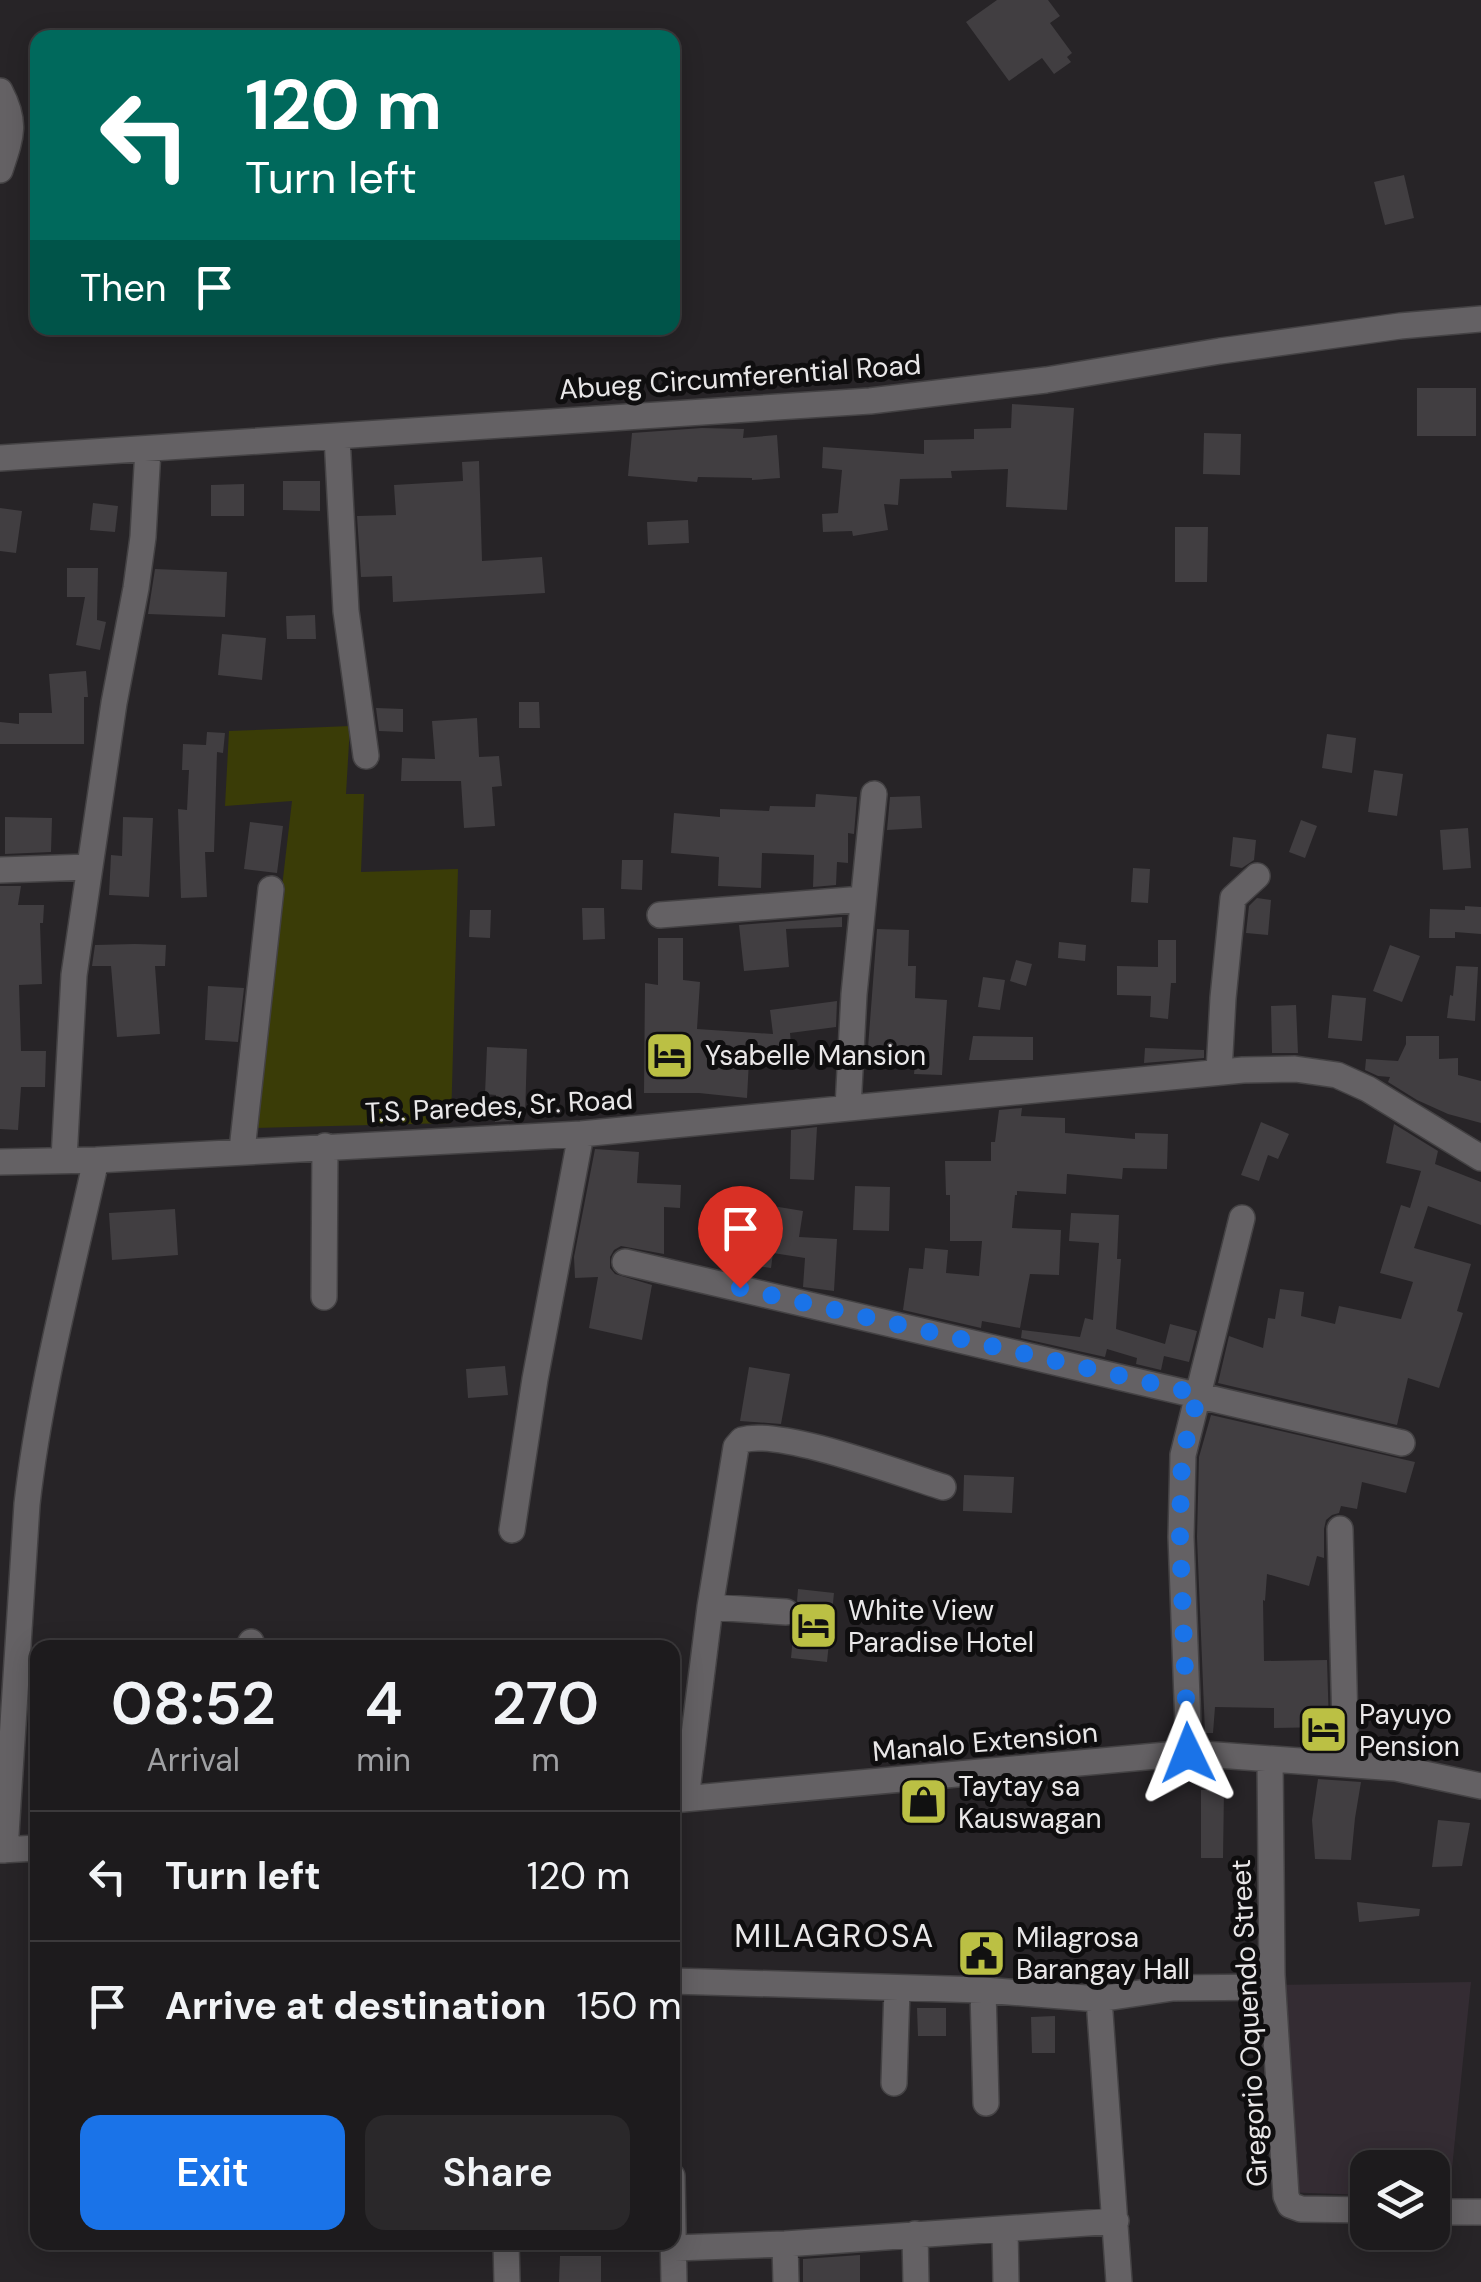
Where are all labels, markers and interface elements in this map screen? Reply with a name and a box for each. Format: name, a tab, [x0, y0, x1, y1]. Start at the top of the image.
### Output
text: 120 m	[245, 60, 442, 151]
icon: left	[80, 70, 210, 200]
text: Turn left	[245, 148, 417, 207]
icon: arrive	[187, 260, 242, 315]
text: Then	[80, 263, 167, 313]
street label: Abueg Circumferential Road	[558, 346, 922, 408]
hotel icon: Ysabelle Mansion	[644, 1029, 696, 1081]
place label: Ysabelle Mansion	[705, 1037, 926, 1074]
street label: T.S. Paredes, Sr. Road	[364, 1080, 634, 1132]
pin	[698, 1186, 783, 1289]
icon: arrive	[713, 1201, 768, 1256]
place label: White View Paradise Hotel	[848, 1592, 1034, 1661]
hotel icon: White View Paradise Hotel	[787, 1600, 839, 1652]
text: 08:52	[111, 1664, 276, 1743]
text: 4	[364, 1664, 403, 1743]
text: 270	[492, 1664, 599, 1743]
place label: Payuyo Pension	[1359, 1696, 1460, 1765]
position arrow	[1136, 1701, 1240, 1805]
hotel icon: Payuyo Pension	[1298, 1704, 1350, 1756]
street label: Manalo Extension	[871, 1714, 1099, 1770]
text: Arrival	[147, 1739, 240, 1781]
text: min	[356, 1739, 411, 1781]
text: m	[531, 1739, 560, 1781]
place label: Taytay sa Kauswagan	[958, 1768, 1102, 1837]
shop icon: Taytay sa Kauswagan	[897, 1776, 949, 1828]
icon: left	[80, 1849, 135, 1904]
text: Turn left	[165, 1851, 321, 1901]
text: 120 m	[527, 1851, 630, 1901]
street label: Gregorio Oquendo Street	[1222, 1858, 1276, 2188]
district label: MILAGROSA	[734, 1915, 936, 1957]
place label: Milagrosa Barangay Hall	[1016, 1919, 1190, 1988]
public building icon: Milagrosa Barangay Hall	[955, 1927, 1007, 1979]
icon: arrive	[80, 1979, 135, 2034]
text: Arrive at destination	[165, 1981, 547, 2031]
text: 150 m	[577, 1981, 682, 2031]
button: Exit	[80, 2115, 345, 2230]
button: Share	[365, 2115, 630, 2230]
map controls	[1350, 2150, 1450, 2250]
button: layers	[1350, 2150, 1450, 2250]

